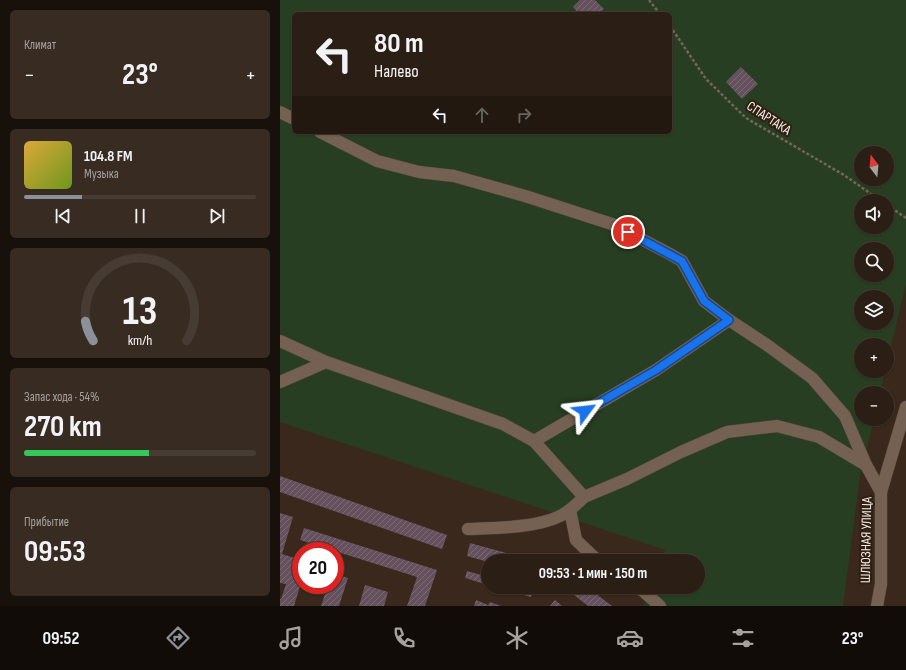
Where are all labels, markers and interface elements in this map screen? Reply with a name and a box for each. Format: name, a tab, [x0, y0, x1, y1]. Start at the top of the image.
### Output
text: 80 m	[374, 27, 423, 60]
icon: left	[308, 28, 360, 80]
text: Климат	[24, 37, 56, 53]
text: 23°	[122, 57, 158, 93]
text: Налево	[374, 61, 419, 82]
text: −	[24, 62, 35, 89]
text: +	[245, 62, 256, 89]
street label: СПАРТАКА	[744, 97, 795, 139]
icon: left	[429, 104, 451, 126]
icon: ahead	[471, 104, 493, 126]
icon: right	[513, 104, 535, 126]
north arrow	[854, 146, 894, 186]
map controls	[854, 146, 894, 426]
text: 104.8 FM	[84, 147, 133, 166]
text: Музыка	[84, 166, 119, 182]
button: sound	[854, 194, 894, 234]
icon: previous	[52, 205, 74, 227]
icon: pause	[129, 205, 151, 227]
icon: next	[206, 205, 228, 227]
pin	[611, 215, 645, 249]
icon: arrive	[617, 221, 639, 243]
button: search	[854, 242, 894, 282]
text: 13	[123, 287, 157, 336]
button: layers	[854, 290, 894, 330]
text: km/h	[128, 332, 152, 349]
button: +	[854, 338, 894, 378]
button: −	[854, 386, 894, 426]
text: Запас хода · 54%	[24, 389, 99, 405]
position arrow	[564, 390, 606, 432]
text: 270 km	[24, 409, 102, 445]
street label: ШЛЮЗНАЯ УЛИЦА	[857, 496, 875, 583]
text: Прибытие	[24, 514, 69, 530]
text: 09:53	[24, 534, 86, 570]
speed limit sign: 20	[292, 542, 344, 594]
text: 09:53 · 1 мин · 150 m	[539, 564, 647, 583]
icon: directions	[164, 624, 192, 652]
icon: music	[277, 624, 305, 652]
icon: phone	[390, 624, 418, 652]
icon: climate	[503, 624, 531, 652]
icon: car	[616, 624, 644, 652]
icon: filters	[729, 624, 757, 652]
text: 09:52	[42, 628, 79, 649]
text: 23°	[842, 628, 863, 649]

